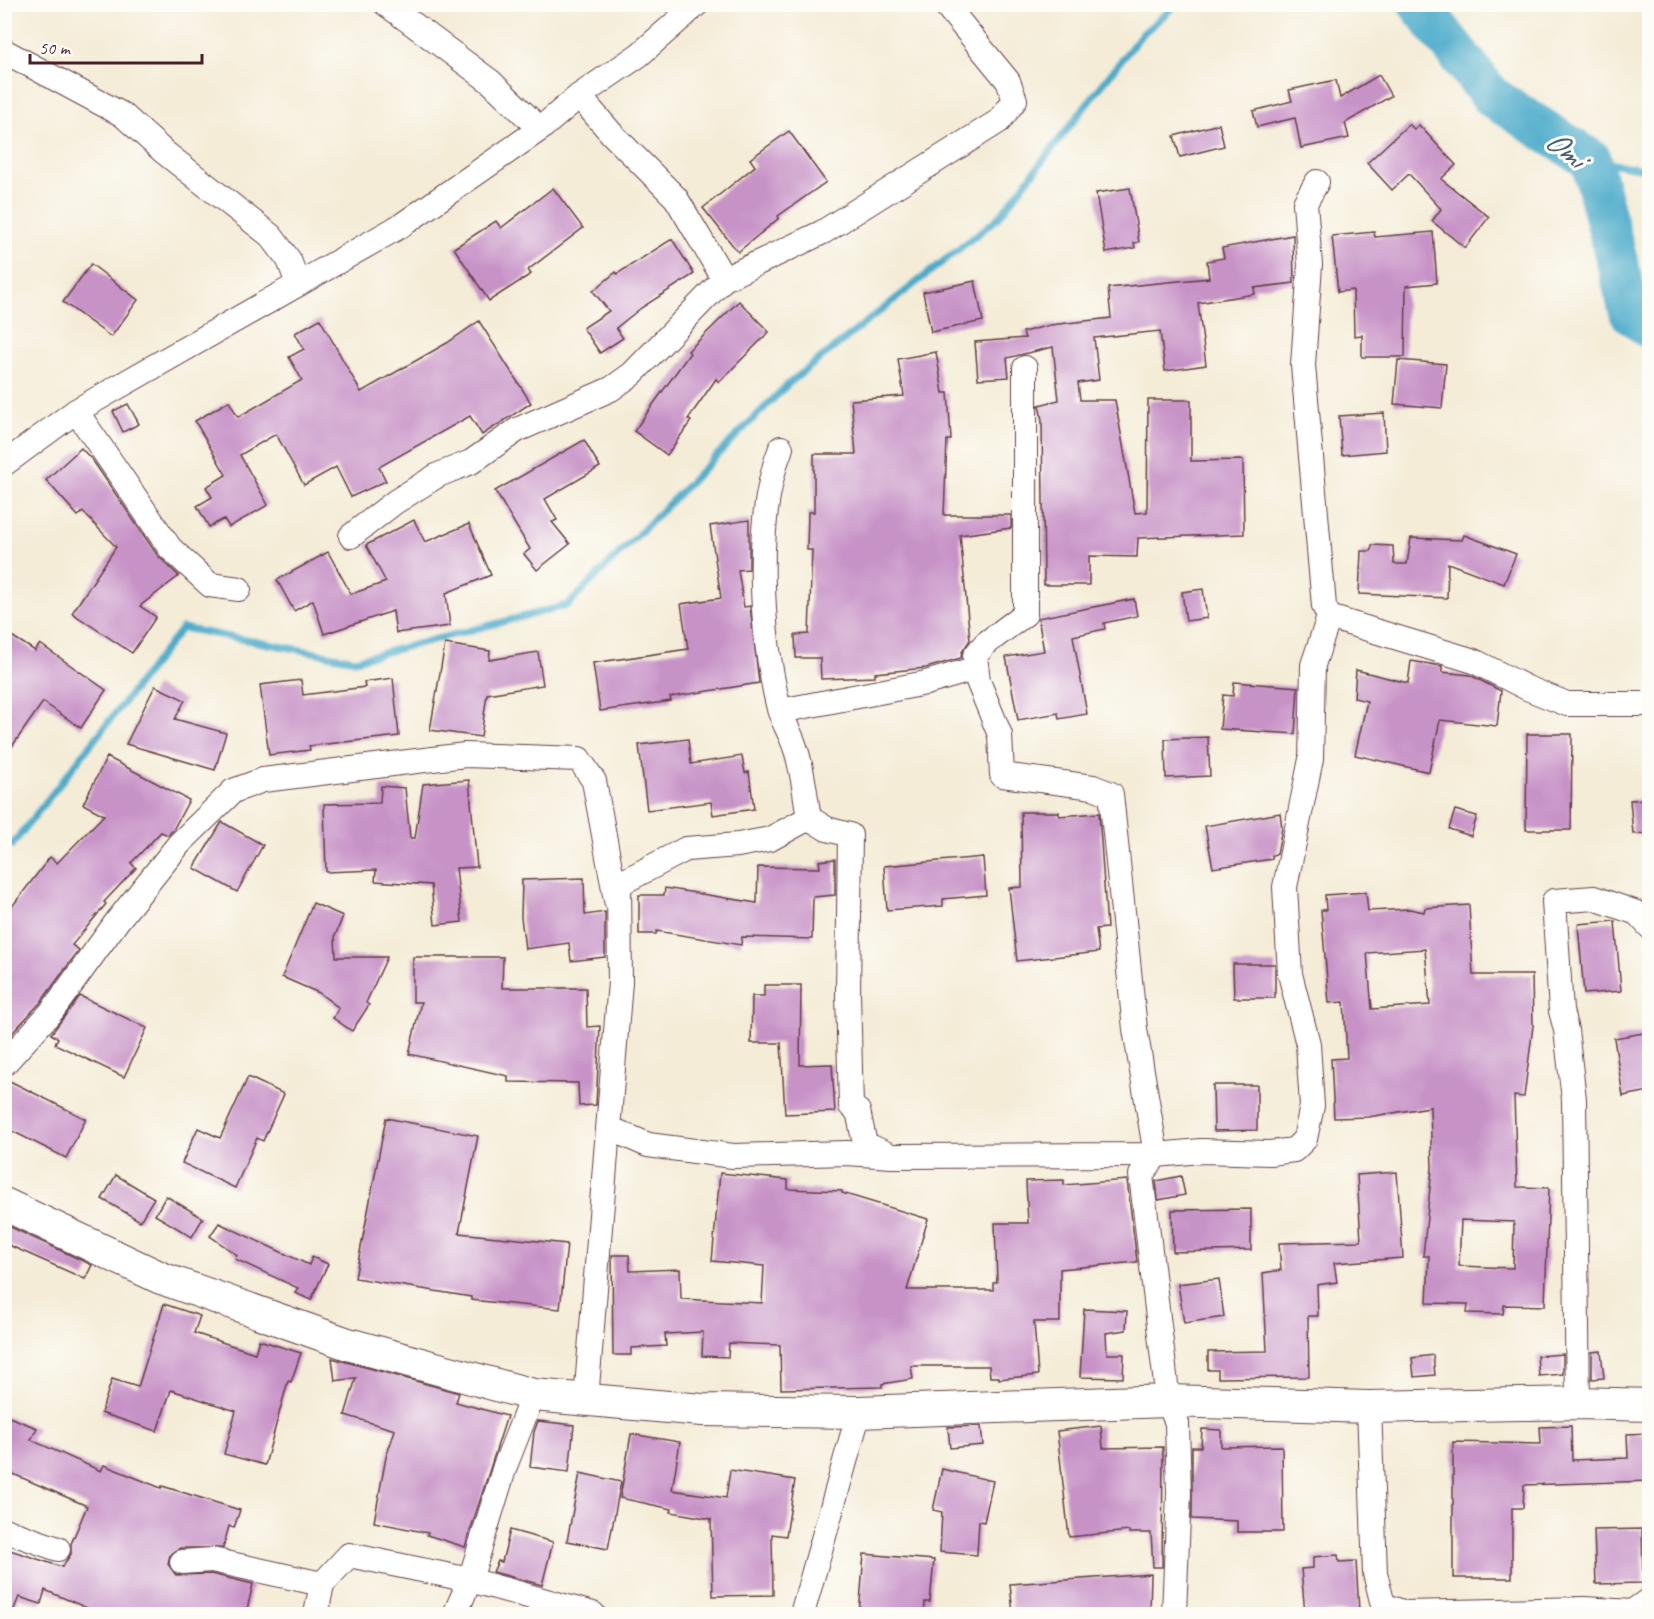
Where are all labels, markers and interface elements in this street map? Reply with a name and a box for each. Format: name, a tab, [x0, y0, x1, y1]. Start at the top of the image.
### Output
scale bar	[30, 27, 202, 65]
text: 50 m	[39, 37, 72, 59]
water label: Omi	[1537, 120, 1601, 182]

